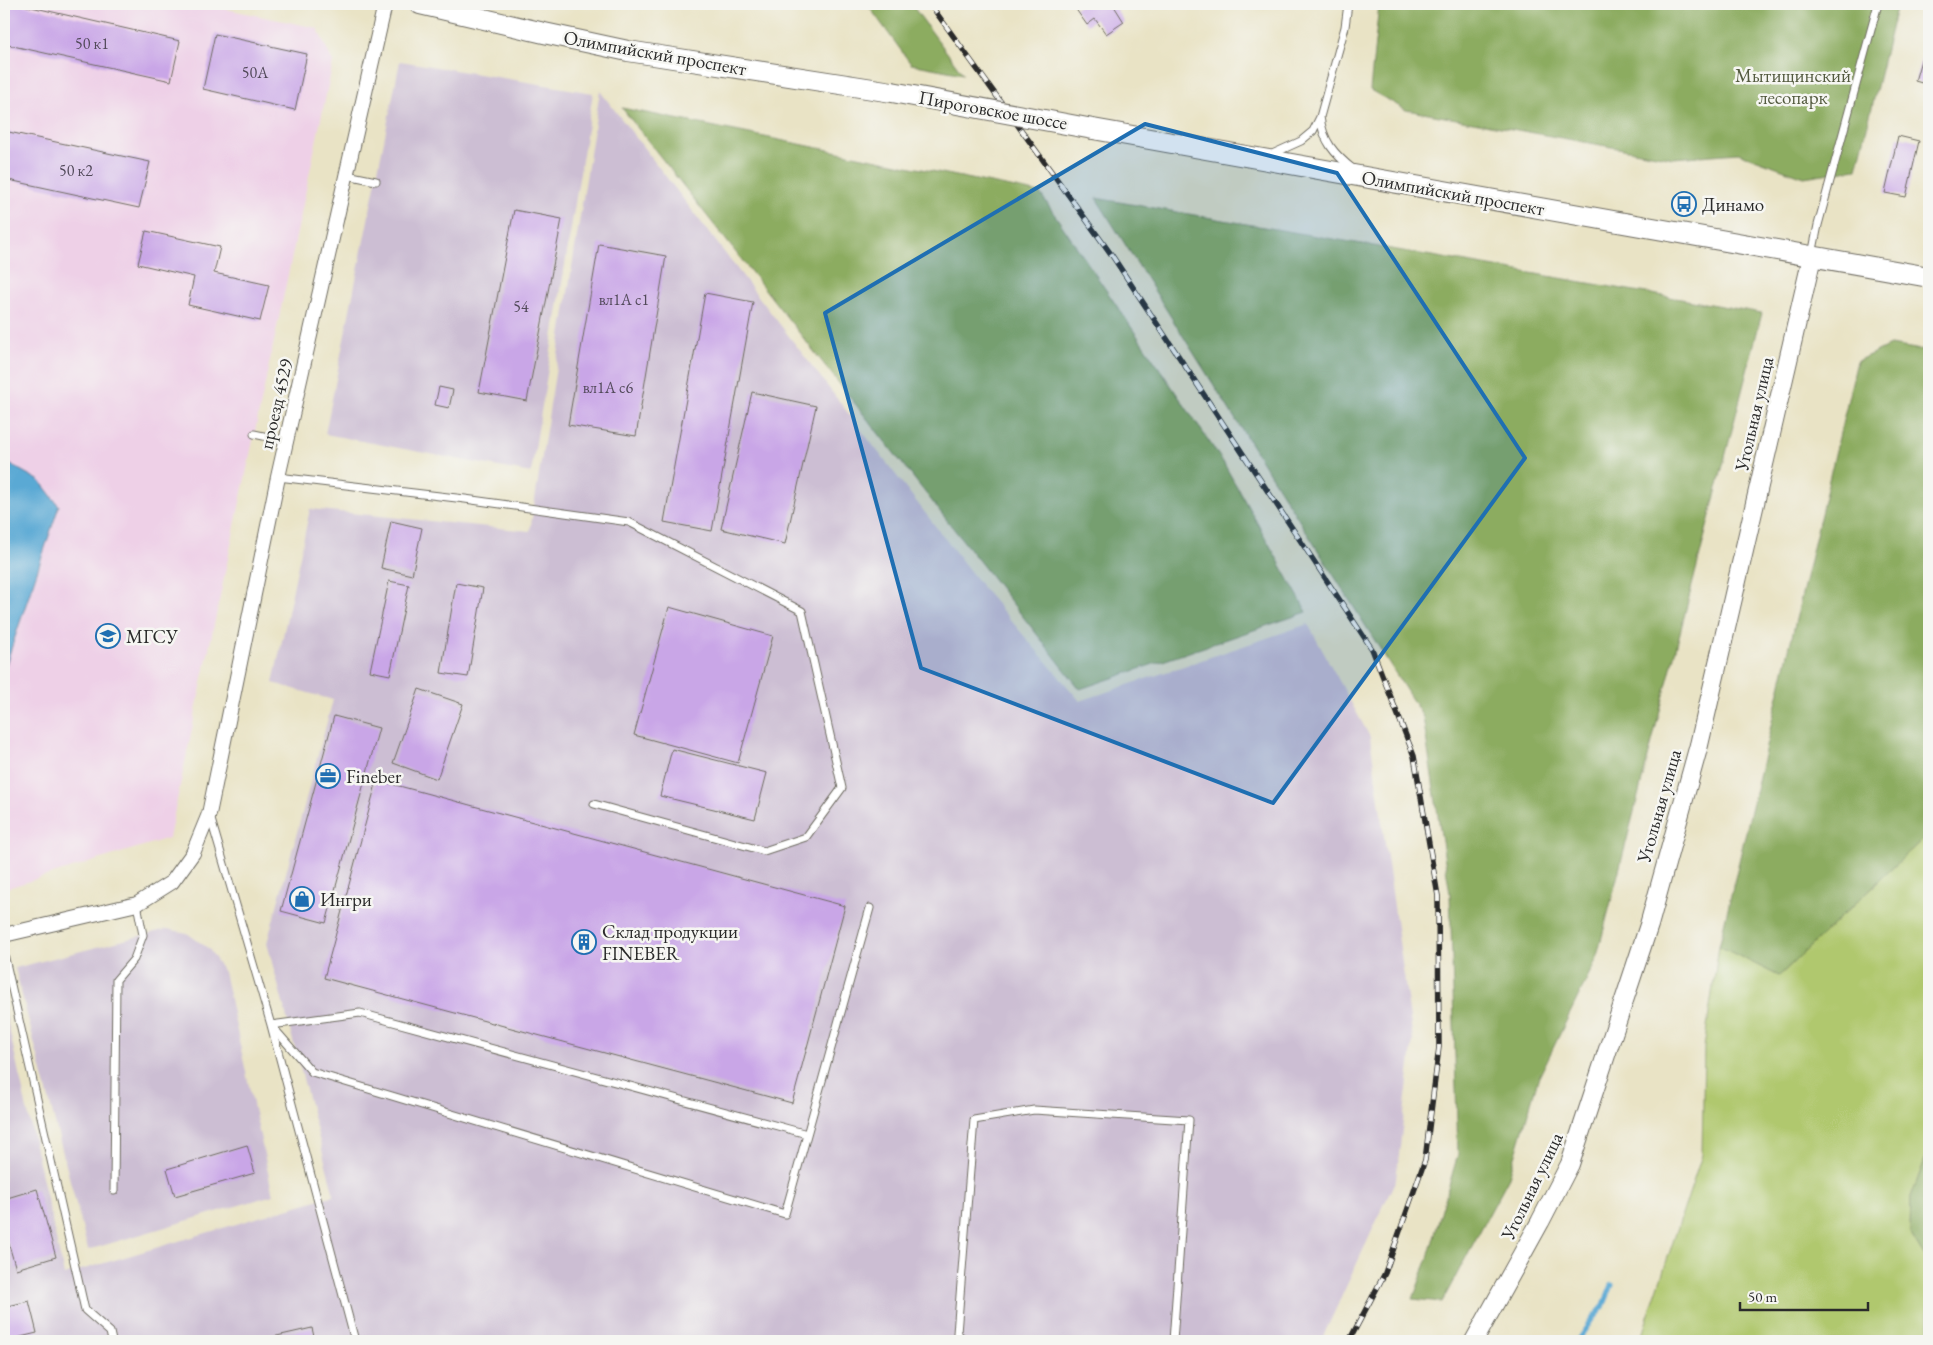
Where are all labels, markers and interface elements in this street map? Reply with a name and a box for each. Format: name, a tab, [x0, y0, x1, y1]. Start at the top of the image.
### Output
street label: Олимпийский проспект	[562, 25, 749, 81]
house number: 50 к1	[75, 33, 109, 54]
house number: 50А	[242, 62, 269, 83]
park label: Мытищинский лесопарк	[1735, 63, 1851, 110]
street label: Пироговское шоссе	[917, 85, 1069, 135]
house number: 50 к2	[59, 160, 93, 181]
street label: Олимпийский проспект	[1360, 165, 1547, 221]
bus stop icon: Динамо	[1671, 191, 1697, 217]
place label: Динамо	[1702, 192, 1764, 217]
house number: вл1А с1	[599, 289, 649, 310]
house number: 54	[513, 296, 529, 317]
street label: Угольная улица	[1728, 354, 1779, 475]
street label: проезд 4529	[253, 356, 299, 452]
house number: вл1А с6	[583, 377, 634, 398]
school or university icon: МГСУ	[95, 623, 121, 649]
place label: МГСУ	[126, 624, 179, 649]
street label: Угольная улица	[1631, 746, 1687, 867]
office icon: Fineber	[315, 763, 341, 789]
place label: Fineber	[346, 764, 402, 789]
shop icon: Ингри	[289, 886, 315, 912]
place label: Ингри	[320, 887, 372, 912]
place label: Склад продукции FINEBER	[602, 919, 738, 966]
building icon: Склад продукции FINEBER	[571, 929, 597, 955]
street label: Угольная улица	[1495, 1128, 1569, 1245]
scale bar	[1740, 1280, 1868, 1312]
text: 50 m	[1748, 1287, 1777, 1306]

